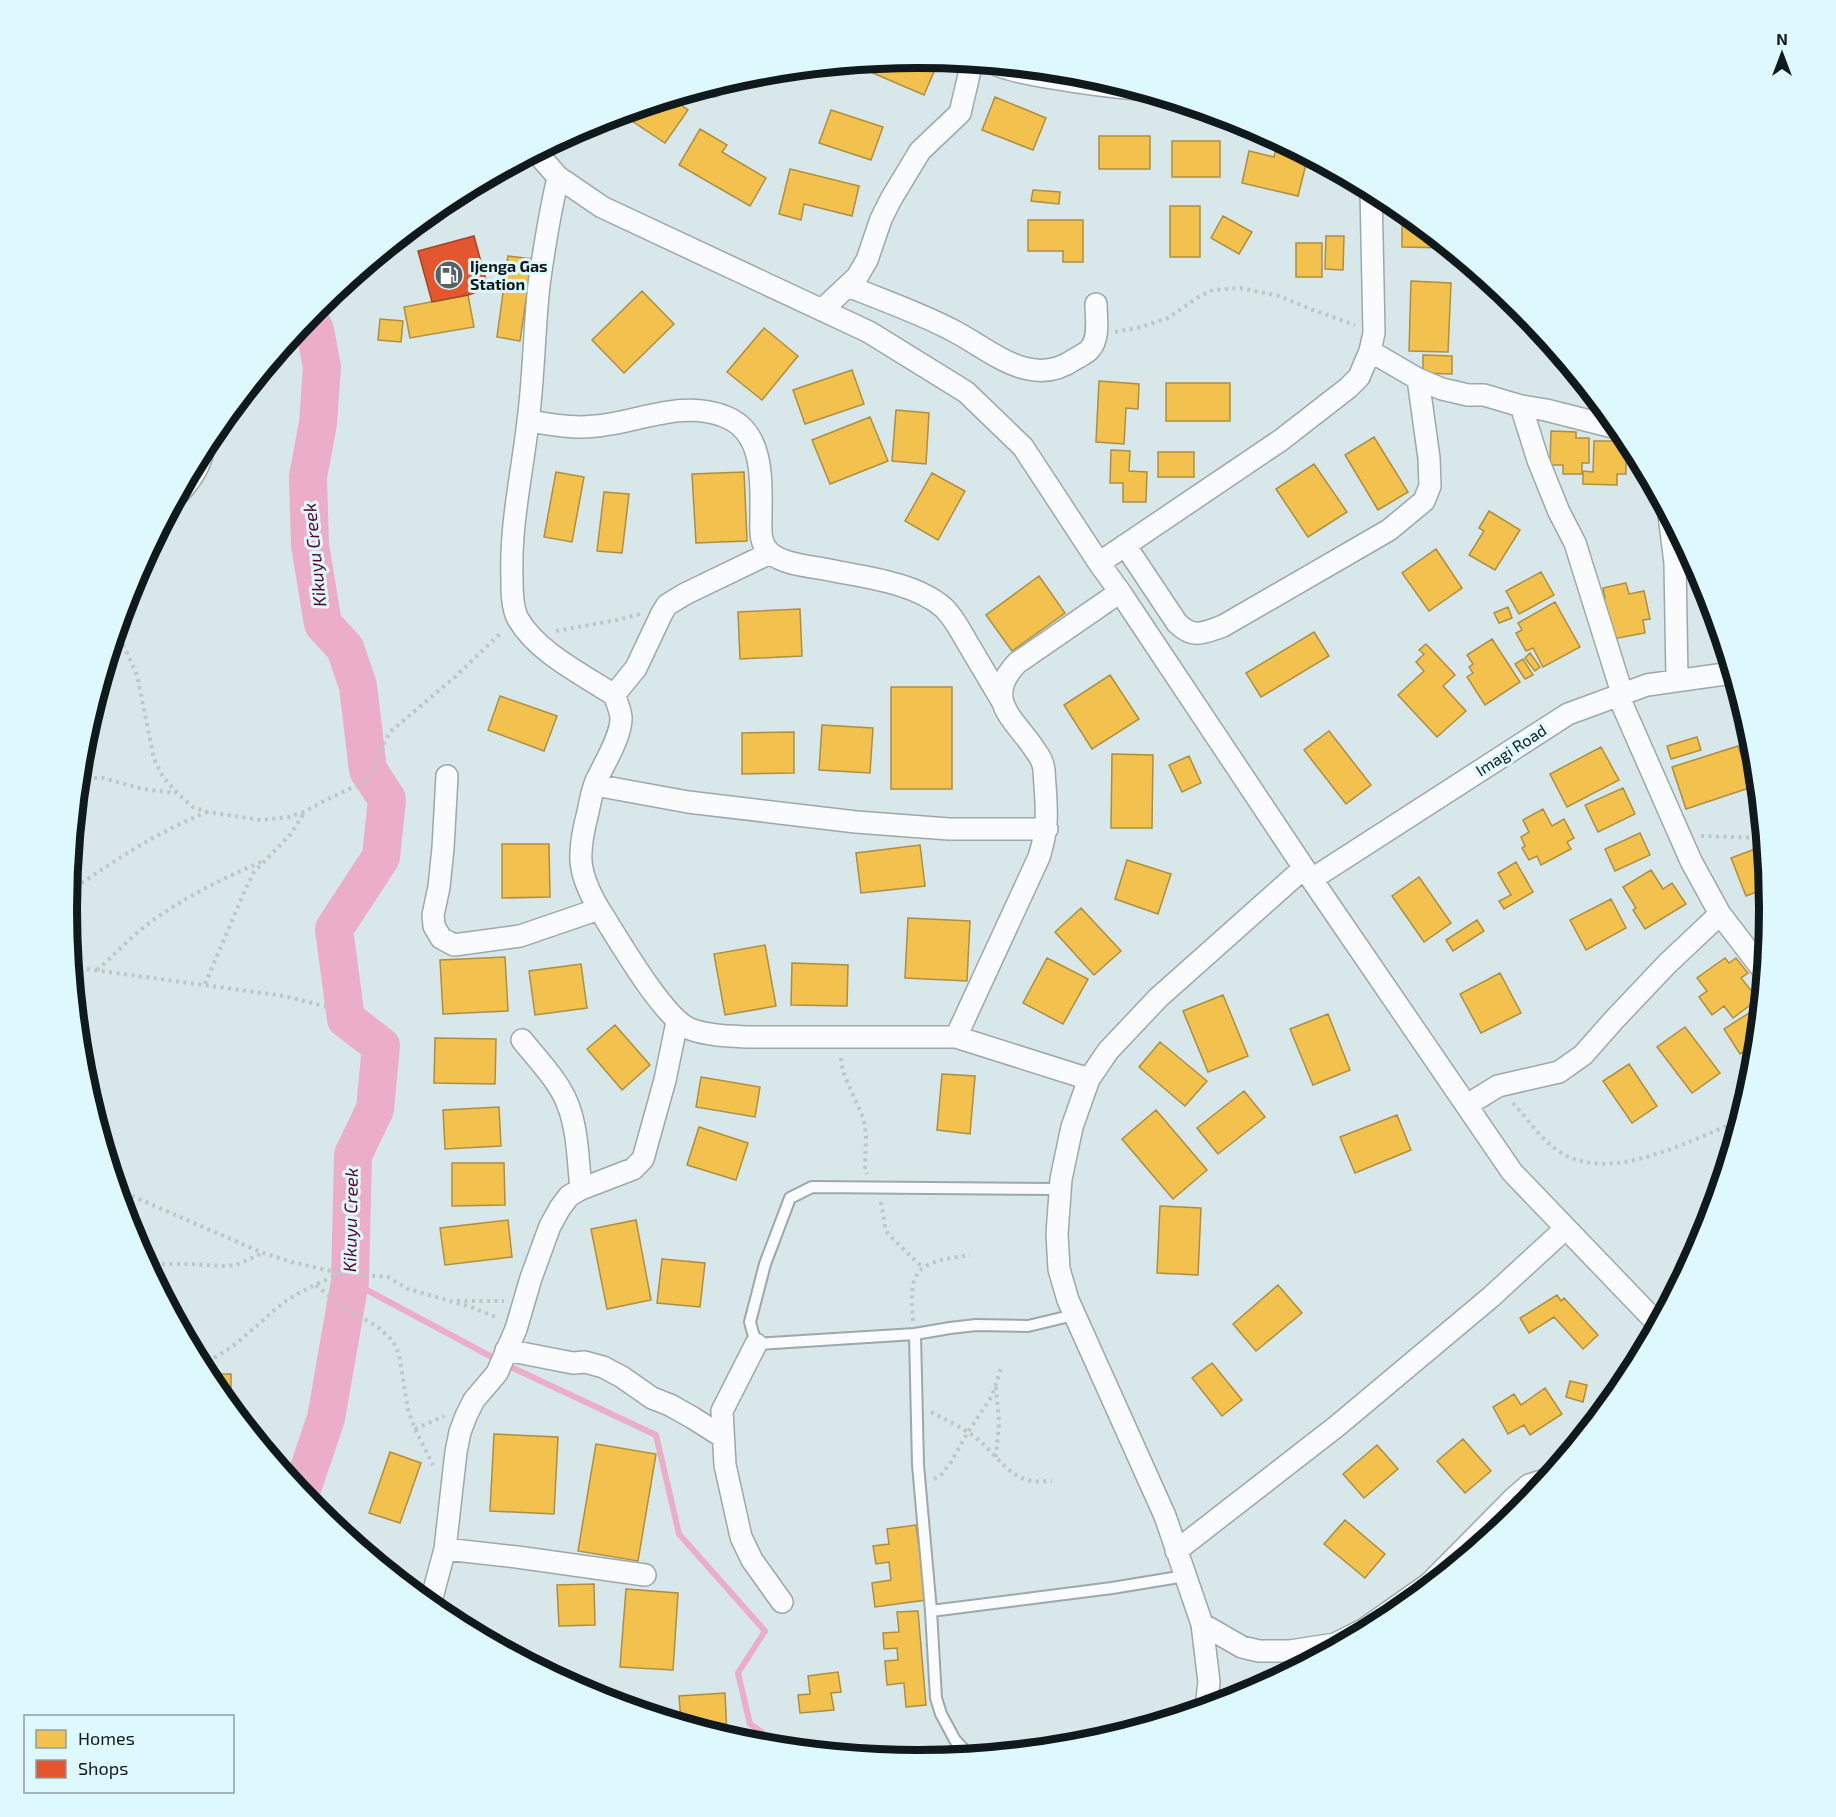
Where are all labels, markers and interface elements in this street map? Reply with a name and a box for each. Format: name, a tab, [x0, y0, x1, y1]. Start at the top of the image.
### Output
north arrow	[1752, 24, 1812, 84]
text: N	[1776, 29, 1788, 48]
place label: Ijenga Gas Station	[470, 256, 548, 293]
fuel station icon: Ijenga Gas Station	[433, 259, 465, 291]
water label: Kikuyu Creek	[298, 502, 330, 608]
street label: Imagi Road	[1472, 720, 1550, 779]
water label: Kikuyu Creek	[338, 1168, 362, 1272]
legend	[24, 1715, 234, 1793]
text: Homes	[78, 1727, 135, 1749]
text: Shops	[78, 1757, 128, 1779]

